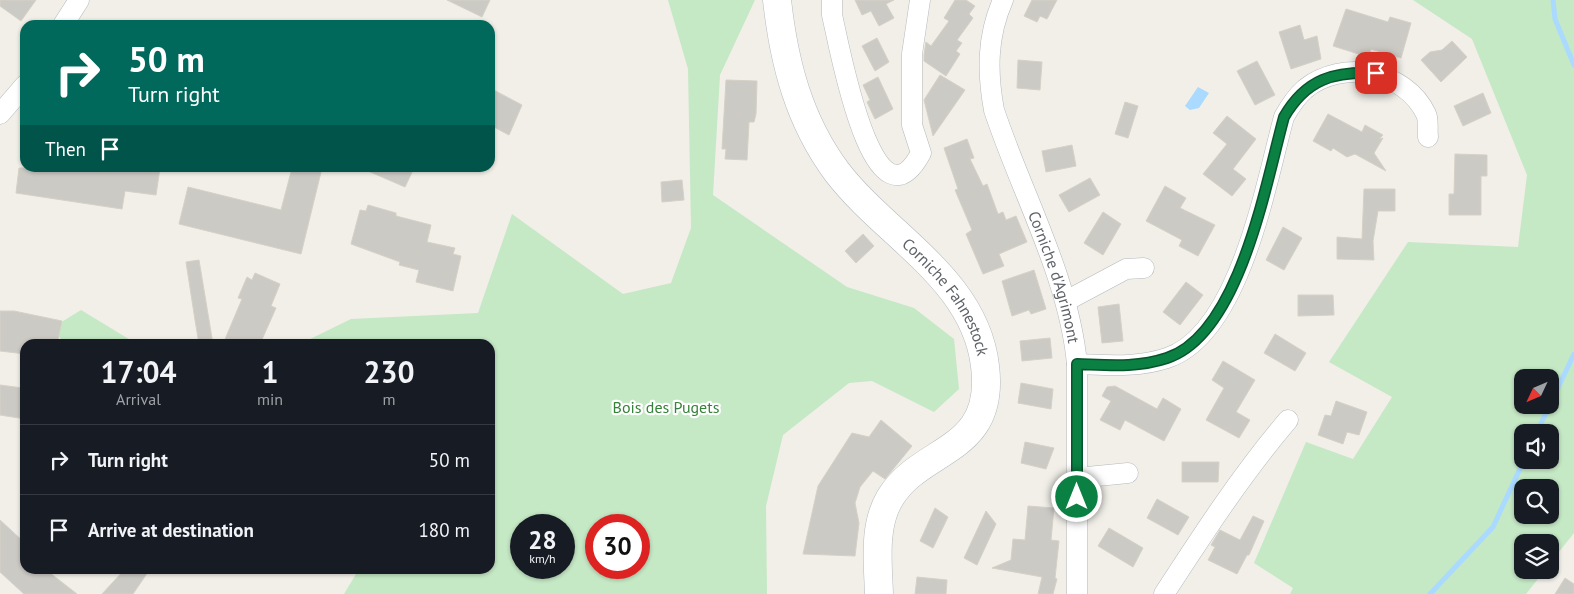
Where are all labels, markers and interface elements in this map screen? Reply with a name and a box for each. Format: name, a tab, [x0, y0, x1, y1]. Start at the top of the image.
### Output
text: 50 m	[128, 36, 205, 82]
icon: right	[45, 40, 110, 105]
pin	[1355, 52, 1397, 94]
icon: arrive	[1362, 59, 1390, 87]
text: Turn right	[128, 80, 220, 108]
icon: arrive	[96, 135, 124, 163]
text: Then	[45, 137, 86, 161]
street label: Corniche d'Agrimont	[1024, 208, 1084, 345]
street label: Corniche Fahnestock	[898, 233, 993, 358]
text: 17:04	[100, 352, 177, 391]
text: 1	[262, 352, 279, 391]
text: 230	[363, 352, 415, 391]
north arrow	[1514, 369, 1559, 414]
map controls	[1514, 369, 1559, 579]
text: Arrival	[116, 389, 161, 409]
text: min	[257, 389, 283, 409]
text: m	[383, 389, 396, 409]
park label: Bois des Pugets	[613, 397, 720, 417]
button: sound	[1514, 424, 1559, 469]
icon: right	[45, 446, 73, 474]
text: Turn right	[88, 448, 168, 472]
text: 50 m	[429, 448, 470, 472]
position arrow	[1050, 470, 1102, 522]
button: search	[1514, 479, 1559, 524]
speed limit sign: 30	[585, 514, 650, 579]
icon: arrive	[45, 516, 73, 544]
text: Arrive at destination	[88, 518, 254, 542]
text: 180 m	[418, 518, 470, 542]
text: 28	[528, 524, 557, 556]
button: layers	[1514, 534, 1559, 579]
text: km/h	[529, 551, 556, 566]

